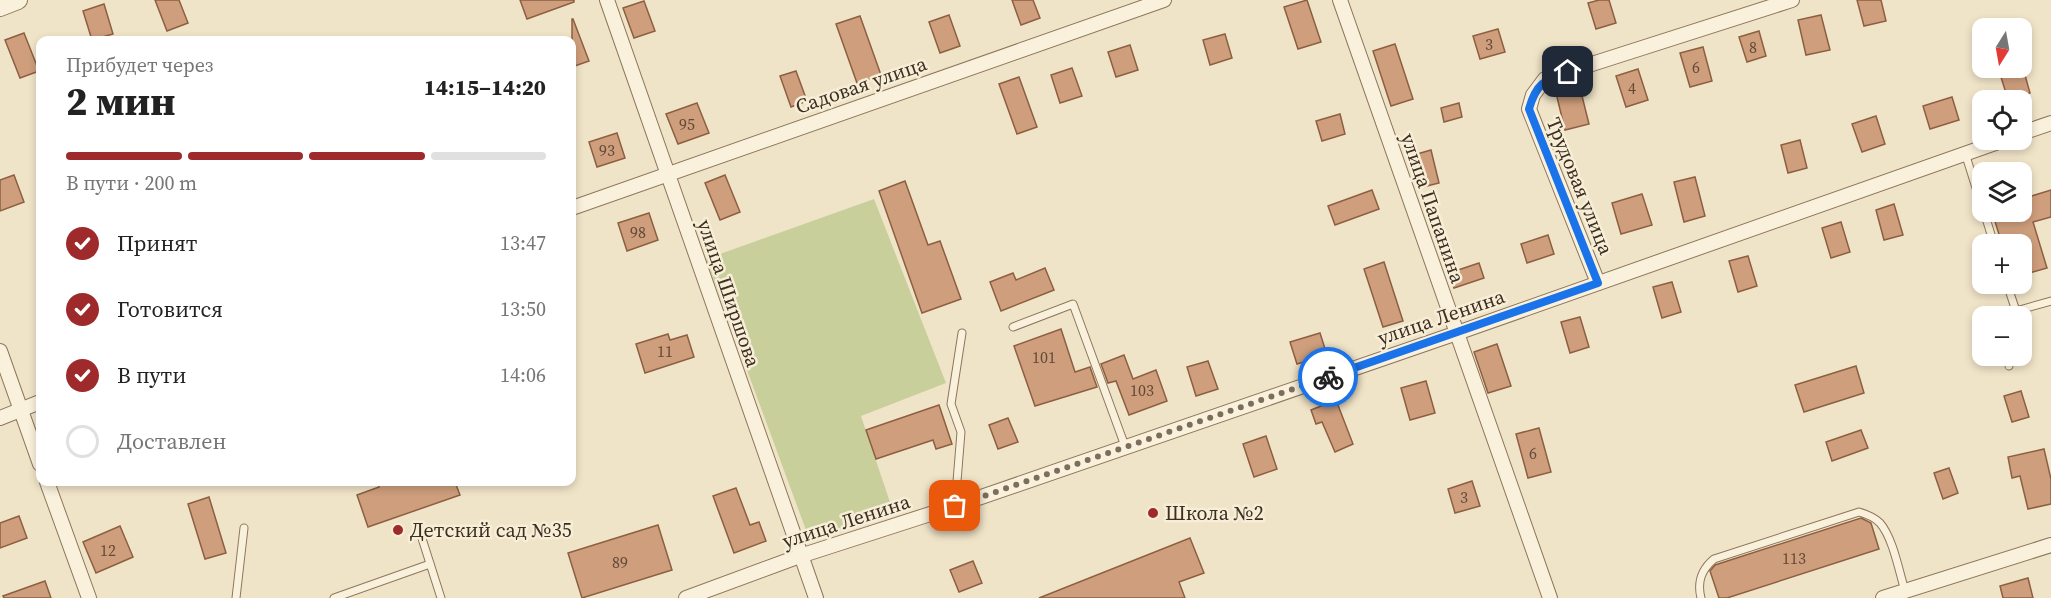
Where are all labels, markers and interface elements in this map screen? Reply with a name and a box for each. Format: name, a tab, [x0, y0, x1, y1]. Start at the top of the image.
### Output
north arrow	[1972, 18, 2032, 78]
map controls	[1972, 18, 2032, 366]
house number: 3	[1485, 33, 1493, 55]
house number: 8	[1749, 36, 1757, 58]
pin	[1542, 46, 1593, 97]
street label: Садовая улица	[792, 49, 931, 121]
text: Прибудет через	[66, 51, 213, 79]
icon: home	[1551, 55, 1584, 88]
house number: 6	[1692, 56, 1700, 78]
text: 14:15–14:20	[424, 72, 546, 102]
text: 2 мин	[66, 75, 175, 128]
house number: 4	[1628, 77, 1636, 99]
button: locate	[1972, 90, 2032, 150]
house number: 95	[679, 113, 695, 135]
street label: Трудовая улица	[1540, 113, 1621, 260]
street label: улица Папанина	[1394, 129, 1472, 288]
house number: 93	[599, 139, 615, 161]
button: layers	[1972, 162, 2032, 222]
text: В пути · 200 m	[66, 169, 197, 197]
street label: улица Ширшова	[691, 215, 768, 371]
house number: 98	[630, 221, 646, 243]
icon: check	[66, 227, 99, 260]
text: Принят	[117, 228, 197, 258]
text: 13:47	[500, 229, 546, 257]
button: +	[1972, 234, 2032, 294]
street label: улица Ленина	[1374, 282, 1509, 352]
icon: check	[66, 293, 99, 326]
text: Готовится	[117, 294, 223, 324]
text: 13:50	[500, 295, 546, 323]
button: −	[1972, 306, 2032, 366]
house number: 11	[657, 340, 673, 362]
house number: 101	[1032, 346, 1056, 368]
courier	[1298, 347, 1358, 407]
icon: check	[66, 359, 99, 392]
text: В пути	[117, 360, 186, 390]
text: 14:06	[500, 361, 546, 389]
icon: bike	[1312, 361, 1345, 394]
house number: 103	[1130, 379, 1154, 401]
text: Доставлен	[117, 426, 227, 456]
house number: 6	[1529, 442, 1537, 464]
pin	[929, 480, 980, 531]
house number: 3	[1460, 486, 1468, 508]
street label: улица Ленина	[778, 487, 914, 555]
icon: bag	[938, 489, 971, 522]
place label: Школа №2	[1165, 499, 1264, 527]
marker: Школа №2	[1146, 506, 1160, 520]
place label: Детский сад №35	[410, 516, 572, 544]
marker: Детский сад №35	[391, 523, 405, 537]
house number: 12	[100, 539, 116, 561]
house number: 113	[1782, 547, 1806, 569]
house number: 89	[612, 551, 628, 573]

